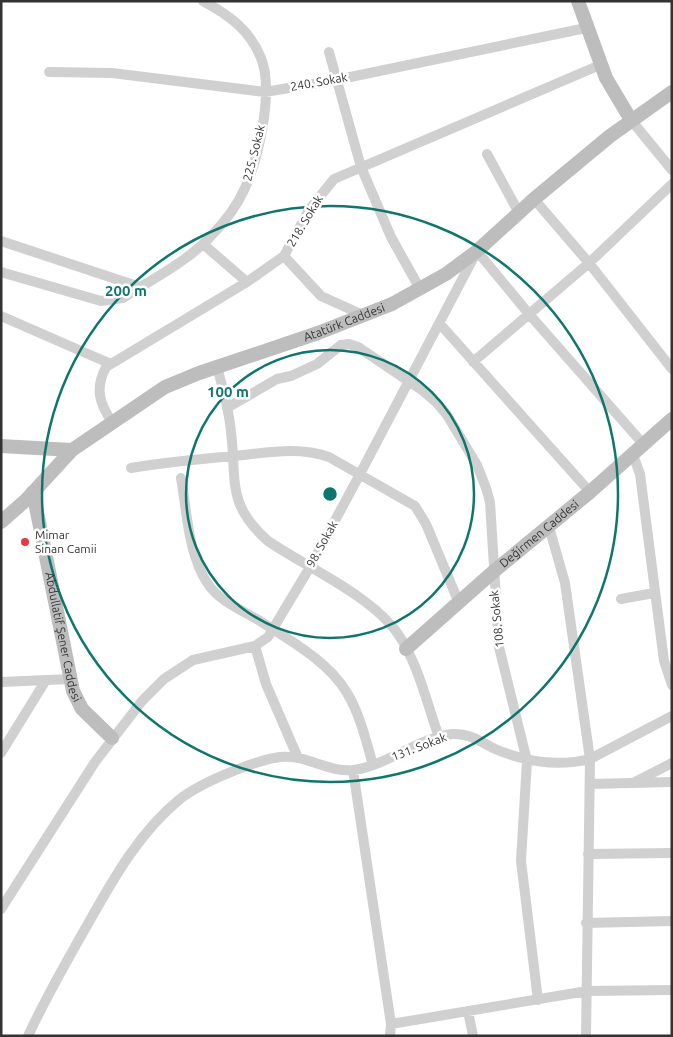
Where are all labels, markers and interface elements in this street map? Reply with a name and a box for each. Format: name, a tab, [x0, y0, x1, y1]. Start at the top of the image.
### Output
street label: 240. Sokak	[289, 70, 348, 93]
street label: 225. Sokak	[240, 123, 267, 182]
street label: 218. Sokak	[284, 193, 325, 249]
text: 200 m	[105, 282, 147, 299]
street label: Atatürk Caddesi	[302, 301, 386, 343]
text: 100 m	[207, 383, 249, 400]
centre of rings	[321, 485, 339, 503]
street label: Değirmen Caddesi	[497, 497, 581, 570]
street label: 98. Sokak	[304, 518, 340, 569]
place label: Mimar Sinan Camii	[35, 528, 97, 555]
marker: Mimar Sinan Camii	[19, 536, 31, 548]
street label: Abdullatif Şener Caddesi	[43, 571, 84, 704]
street label: 108. Sokak	[487, 590, 506, 648]
street label: 131. Sokak	[390, 730, 448, 763]

